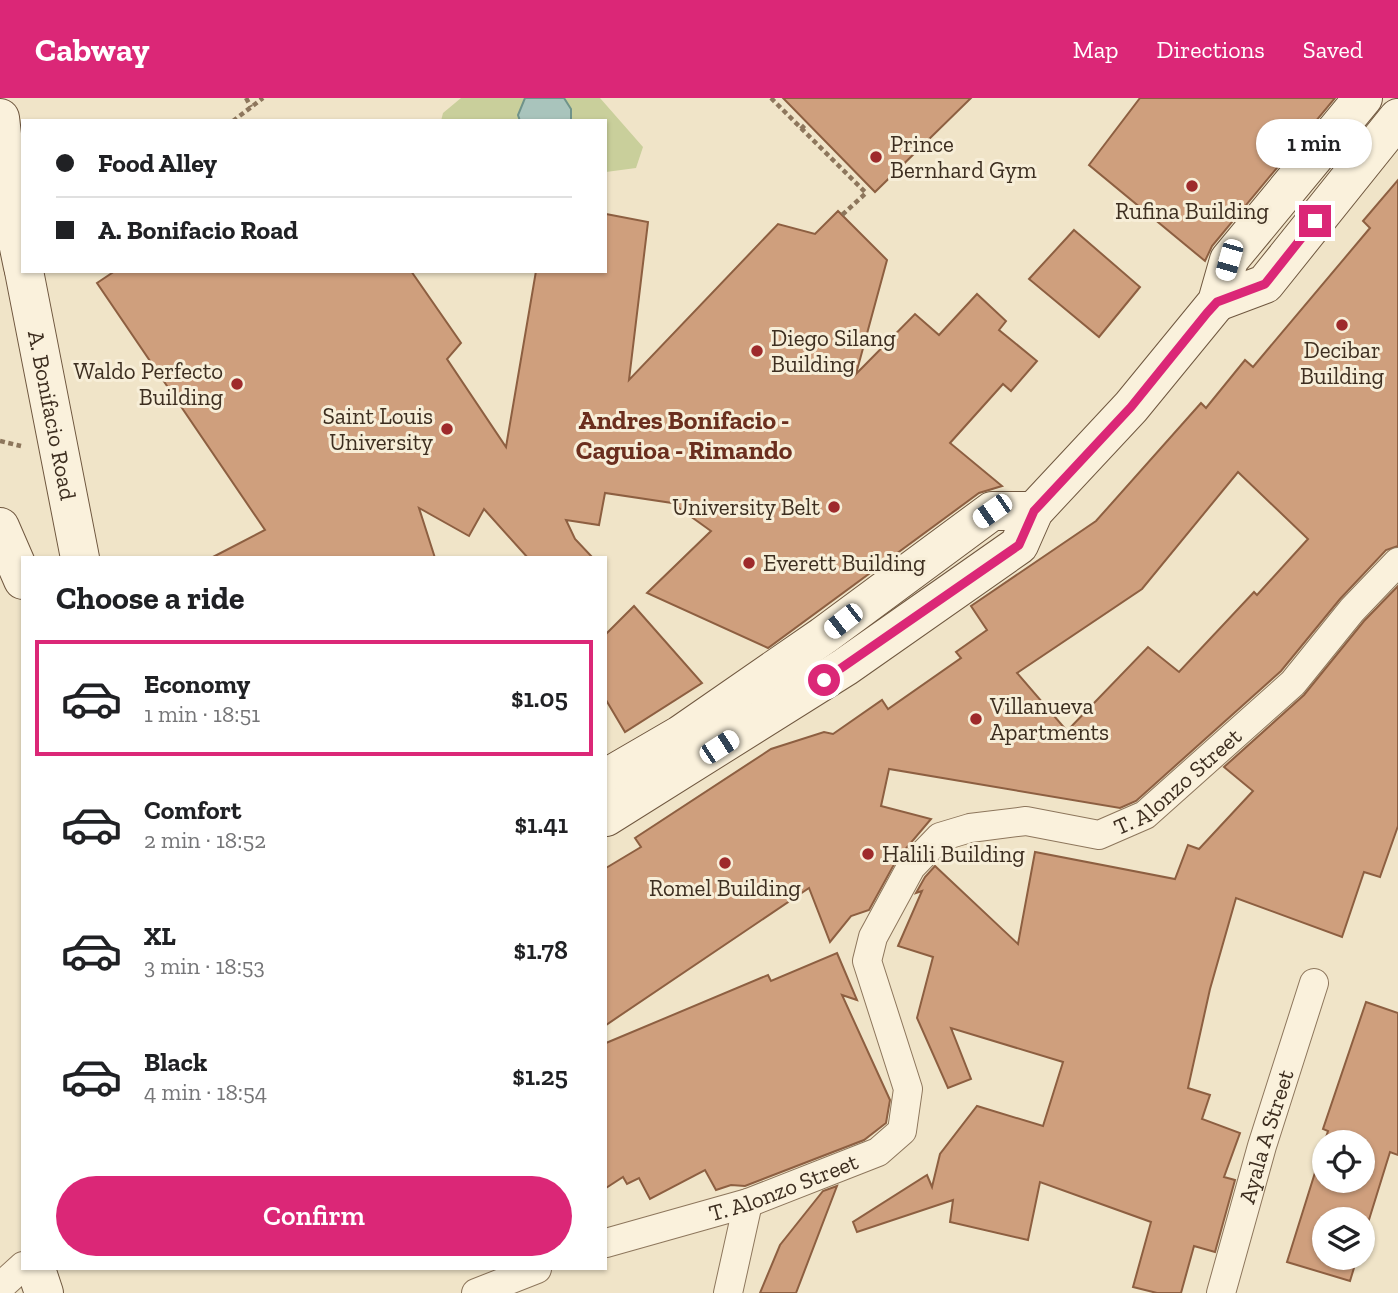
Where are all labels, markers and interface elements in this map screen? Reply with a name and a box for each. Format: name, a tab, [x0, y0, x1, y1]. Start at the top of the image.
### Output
text: Cabway	[35, 30, 149, 69]
text: Map	[1073, 35, 1119, 64]
text: Directions	[1157, 35, 1265, 64]
text: Saved	[1303, 35, 1363, 64]
callout: 1 min	[1257, 120, 1373, 169]
text: 1 min	[1287, 129, 1341, 157]
place label: Prince Bernhard Gym	[890, 130, 1037, 184]
text: Food Alley	[98, 147, 217, 179]
marker: Prince Bernhard Gym	[868, 149, 884, 165]
marker: Rufina Building	[1184, 178, 1200, 194]
place label: Rufina Building	[1115, 197, 1269, 225]
route end	[1299, 205, 1331, 237]
text: A. Bonifacio Road	[98, 214, 298, 246]
car	[1214, 237, 1245, 283]
marker: Decibar Building	[1334, 317, 1350, 333]
place label: Diego Silang Building	[771, 324, 896, 378]
street label: A. Bonifacio Road	[22, 328, 82, 503]
place label: Decibar Building	[1300, 336, 1384, 390]
marker: Diego Silang Building	[749, 343, 765, 359]
place label: Waldo Perfecto Building	[74, 357, 223, 411]
marker: Waldo Perfecto Building	[229, 376, 245, 392]
place label: Saint Louis University	[323, 402, 433, 456]
district label: Andres Bonifacio - Caguioa - Rimando	[576, 404, 793, 466]
marker: Saint Louis University	[439, 421, 455, 437]
car	[969, 490, 1016, 532]
place label: University Belt	[672, 493, 820, 521]
marker: University Belt	[826, 499, 842, 515]
place label: Everett Building	[763, 549, 926, 577]
marker: Everett Building	[741, 555, 757, 571]
text: Choose a ride	[56, 579, 244, 617]
car	[820, 600, 867, 642]
route start	[808, 664, 840, 696]
icon: car	[60, 667, 123, 730]
text: Economy	[144, 668, 250, 700]
text: $1.05	[511, 682, 568, 714]
place label: Villanueva Apartments	[989, 692, 1109, 746]
text: 1 min · 18:51	[144, 700, 260, 728]
marker: Villanueva Apartments	[968, 711, 984, 727]
street label: T. Alonzo Street	[1109, 722, 1247, 841]
car	[696, 727, 743, 767]
icon: car	[60, 793, 123, 856]
text: Comfort	[144, 794, 241, 826]
text: $1.41	[515, 808, 568, 840]
text: 2 min · 18:52	[144, 826, 266, 854]
place label: Halili Building	[882, 840, 1025, 868]
marker: Halili Building	[860, 846, 876, 862]
marker: Romel Building	[717, 855, 733, 871]
place label: Romel Building	[649, 874, 801, 902]
icon: car	[60, 919, 123, 982]
text: XL	[144, 920, 176, 952]
text: $1.78	[514, 934, 568, 966]
text: 3 min · 18:53	[144, 952, 265, 980]
icon: car	[60, 1045, 123, 1108]
text: Black	[144, 1046, 207, 1078]
text: $1.25	[512, 1060, 568, 1092]
street label: Ayala A Street	[1233, 1065, 1300, 1206]
text: 4 min · 18:54	[144, 1078, 267, 1106]
map controls	[1312, 1130, 1375, 1270]
button: locate	[1312, 1130, 1375, 1193]
street label: T. Alonzo Street	[706, 1147, 862, 1227]
button: Confirm	[56, 1176, 572, 1256]
button: layers	[1312, 1207, 1375, 1270]

